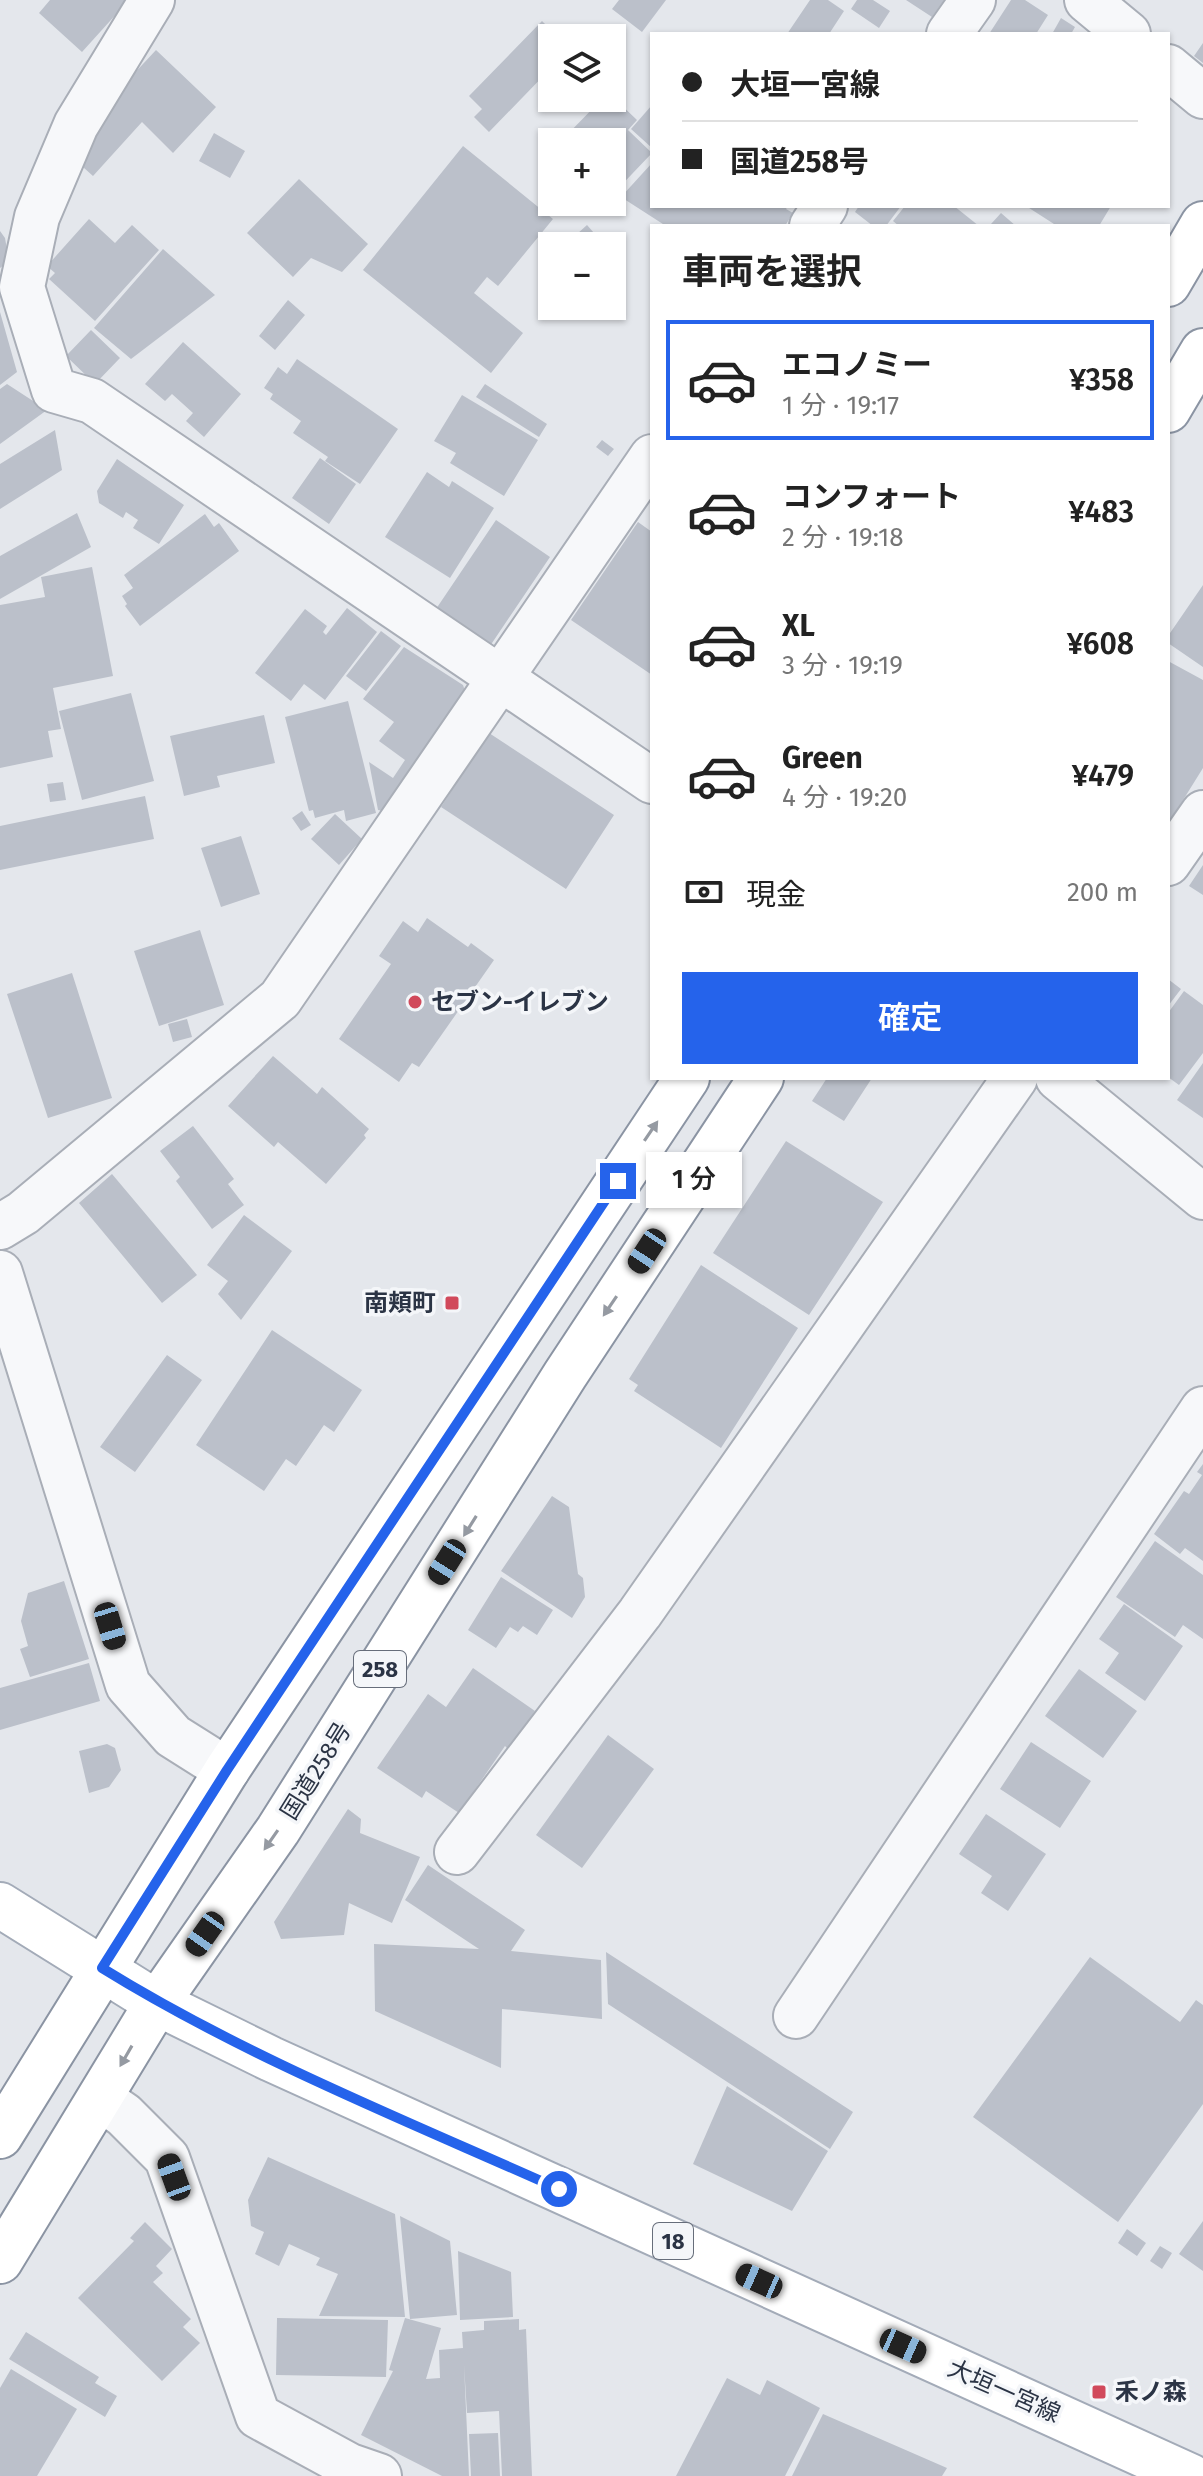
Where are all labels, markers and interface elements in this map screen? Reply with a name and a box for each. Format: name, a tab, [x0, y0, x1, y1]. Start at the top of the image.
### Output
map controls	[538, 24, 626, 320]
button: layers	[538, 24, 626, 112]
text: 大垣一宮線	[730, 67, 880, 103]
button: +	[538, 128, 626, 216]
text: 国道258号	[730, 144, 869, 180]
button: −	[538, 232, 626, 320]
text: 車両を選択	[682, 250, 862, 294]
icon: car	[686, 344, 758, 416]
text: エコノミー	[782, 347, 932, 383]
text: ¥358	[1069, 362, 1134, 398]
text: 1 分 · 19:17	[782, 390, 899, 421]
icon: car	[686, 476, 758, 548]
text: コンフォート	[782, 479, 961, 515]
text: ¥483	[1068, 494, 1134, 530]
text: 2 分 · 19:18	[782, 522, 903, 553]
icon: car	[686, 608, 758, 680]
text: XL	[782, 608, 815, 644]
text: ¥608	[1067, 626, 1134, 662]
text: 3 分 · 19:19	[782, 650, 903, 681]
icon: car	[686, 740, 758, 812]
text: Green	[782, 740, 863, 776]
text: ¥479	[1072, 758, 1134, 794]
text: 4 分 · 19:20	[782, 782, 907, 813]
icon: cash	[682, 870, 726, 914]
text: 現金	[746, 877, 806, 913]
text: 200 m	[1067, 877, 1138, 908]
button: 確定	[682, 972, 1138, 1064]
place label: セブン-イレブン	[431, 988, 609, 1016]
marker: セブン-イレブン	[406, 993, 424, 1011]
one-way arrow	[643, 1120, 658, 1141]
callout: 1 分	[646, 1153, 742, 1209]
route end	[600, 1163, 636, 1199]
text: 1 分	[672, 1164, 716, 1195]
car	[624, 1224, 670, 1278]
place label: 南頬町	[364, 1289, 436, 1317]
marker: 南頬町	[443, 1294, 461, 1312]
one-way arrow	[603, 1296, 618, 1317]
one-way arrow	[463, 1514, 478, 1537]
car	[424, 1535, 470, 1589]
car	[92, 1600, 128, 1652]
road number: 258	[354, 1651, 406, 1687]
street label: 国道258号	[275, 1717, 357, 1825]
one-way arrow	[264, 1830, 279, 1851]
car	[181, 1907, 229, 1961]
one-way arrow	[119, 2045, 133, 2067]
car	[155, 2150, 193, 2204]
route start	[541, 2171, 577, 2207]
road number: 18	[653, 2223, 693, 2259]
car	[732, 2260, 786, 2302]
car	[876, 2325, 930, 2367]
street label: 大垣一宮線	[943, 2354, 1065, 2428]
place label: 禾ノ森	[1115, 2378, 1187, 2406]
marker: 禾ノ森	[1090, 2383, 1108, 2401]

